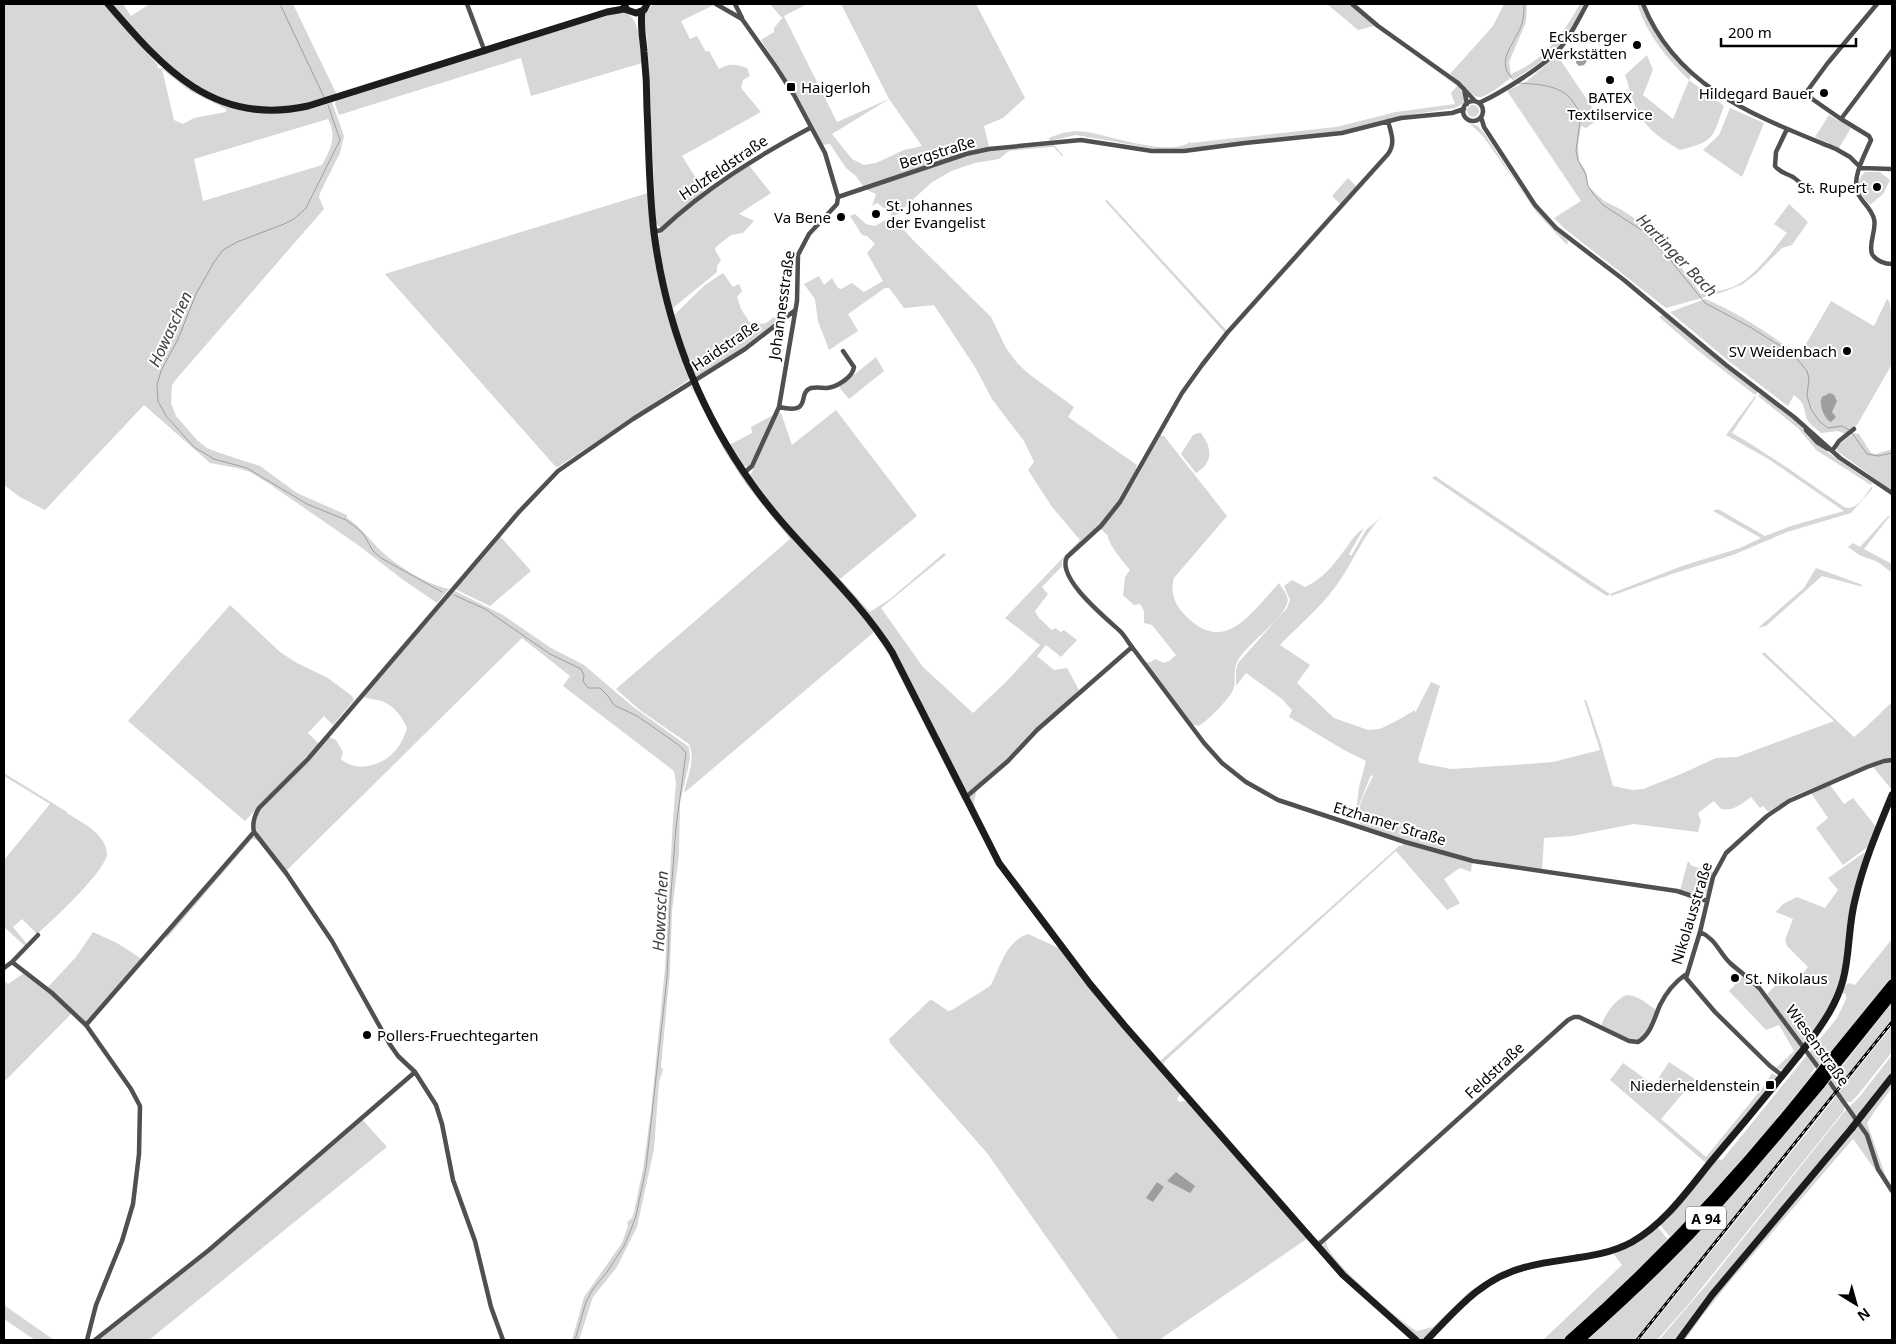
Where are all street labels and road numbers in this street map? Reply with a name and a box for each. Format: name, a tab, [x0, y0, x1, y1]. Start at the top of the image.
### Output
street label: Holzfeldstraße	[675, 130, 771, 204]
street label: Bergstraße	[897, 131, 977, 173]
street label: Johannesstraße	[763, 249, 799, 363]
street label: Haidstraße	[687, 315, 763, 375]
street label: Etzhamer Straße	[1331, 796, 1449, 850]
street label: Nikolausstraße	[1666, 859, 1716, 967]
street label: Wiesenstraße	[1782, 1000, 1854, 1090]
street label: Feldstraße	[1460, 1037, 1528, 1103]
road number: A 94	[1686, 1206, 1726, 1230]

